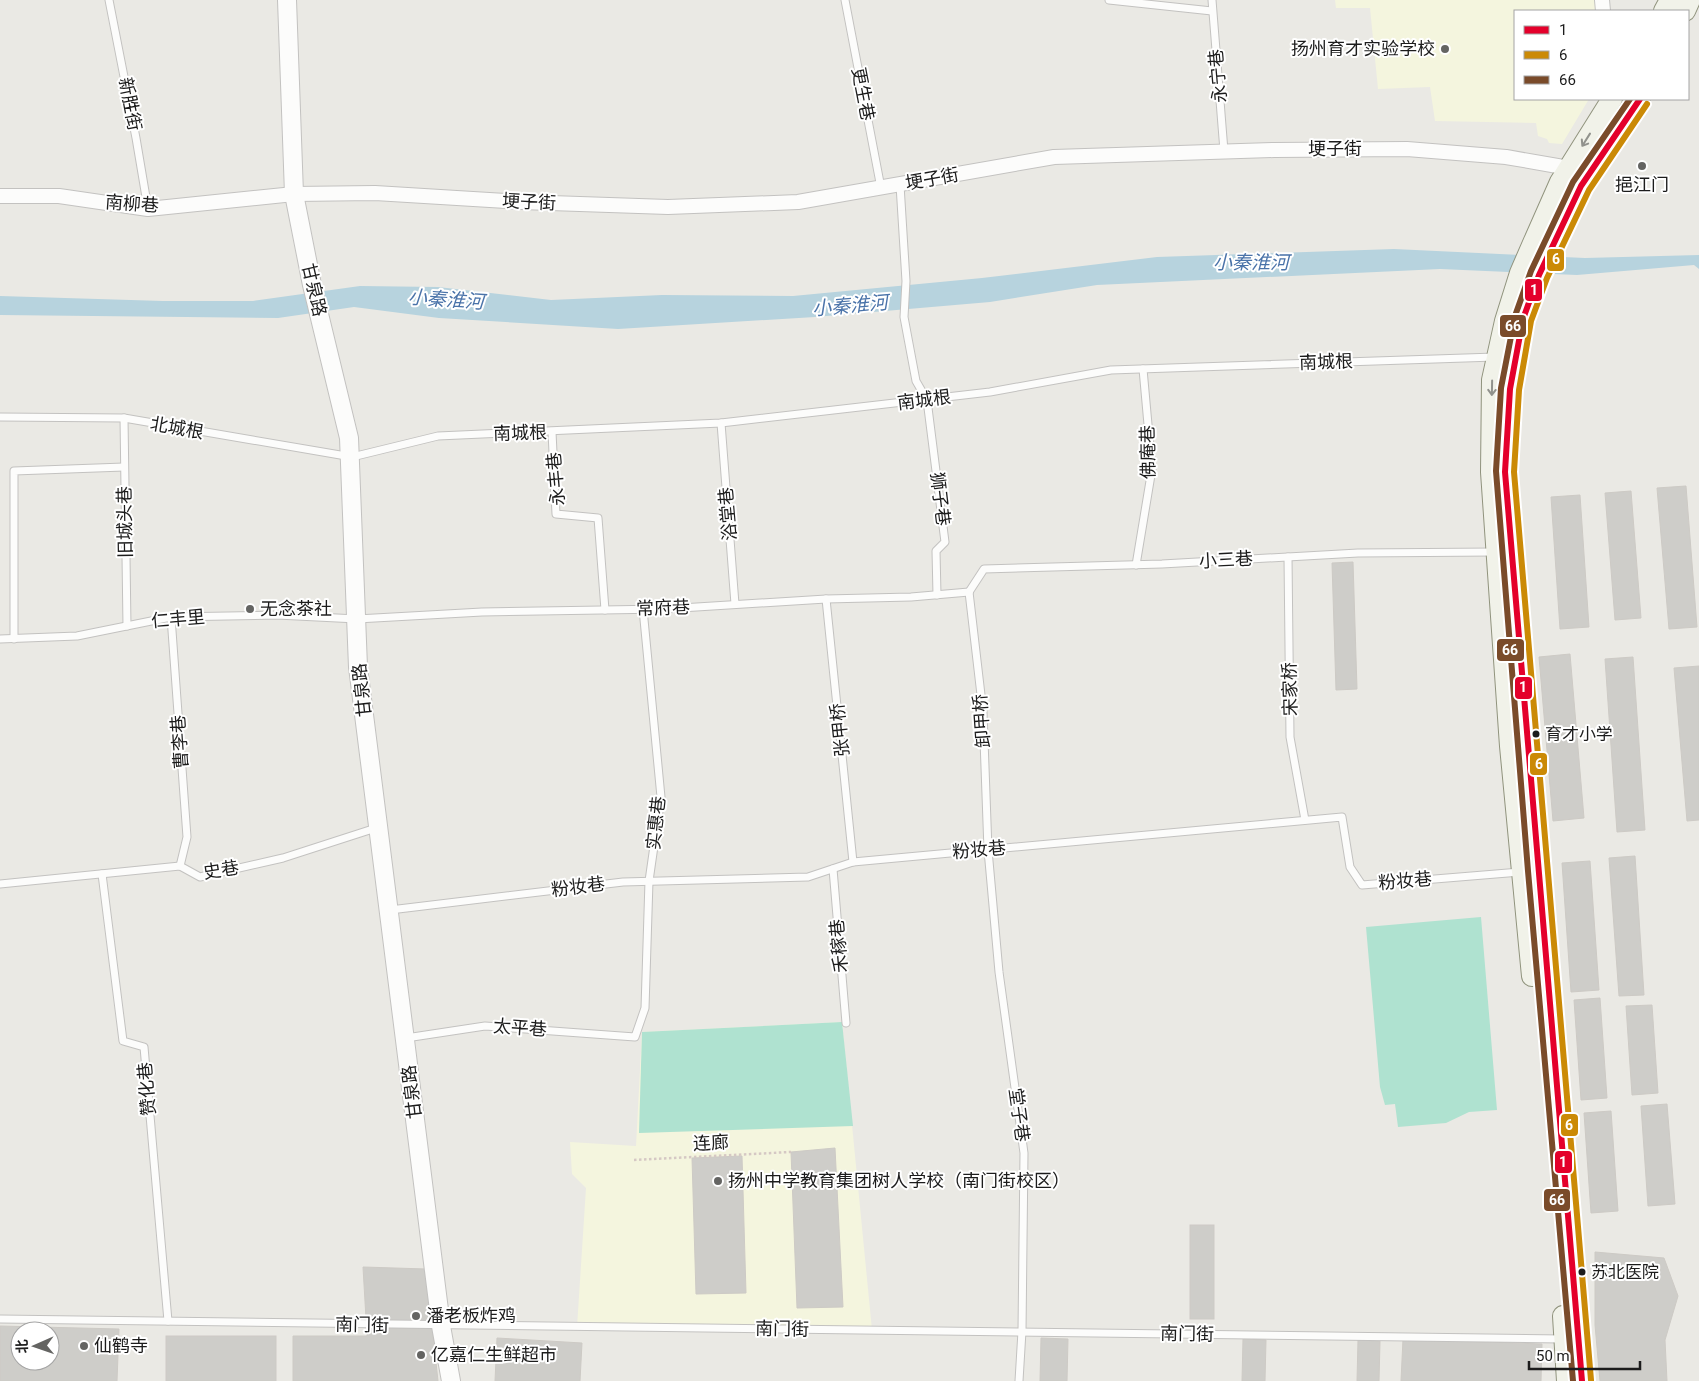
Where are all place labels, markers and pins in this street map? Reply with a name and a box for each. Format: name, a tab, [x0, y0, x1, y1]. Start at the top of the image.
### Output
place label: 扬州育才实验学校	[1291, 38, 1435, 59]
marker: 扬州育才实验学校	[1439, 43, 1451, 55]
marker: 挹江门	[1636, 160, 1648, 172]
place label: 挹江门	[1615, 174, 1669, 195]
place label: 无念茶社	[260, 598, 332, 619]
marker: 无念茶社	[244, 603, 256, 615]
place label: 育才小学	[1545, 724, 1613, 744]
marker: 育才小学	[1531, 729, 1541, 739]
place label: 扬州中学教育集团树人学校（南门街校区）	[728, 1170, 1070, 1191]
marker: 扬州中学教育集团树人学校（南门街校区）	[712, 1175, 724, 1187]
place label: 苏北医院	[1591, 1262, 1659, 1282]
marker: 苏北医院	[1577, 1267, 1587, 1277]
place label: 潘老板炸鸡	[426, 1305, 516, 1326]
marker: 潘老板炸鸡	[410, 1310, 422, 1322]
place label: 仙鹤寺	[94, 1335, 148, 1356]
marker: 仙鹤寺	[78, 1340, 90, 1352]
place label: 亿嘉仁生鲜超市	[431, 1344, 557, 1365]
marker: 亿嘉仁生鲜超市	[415, 1349, 427, 1361]

